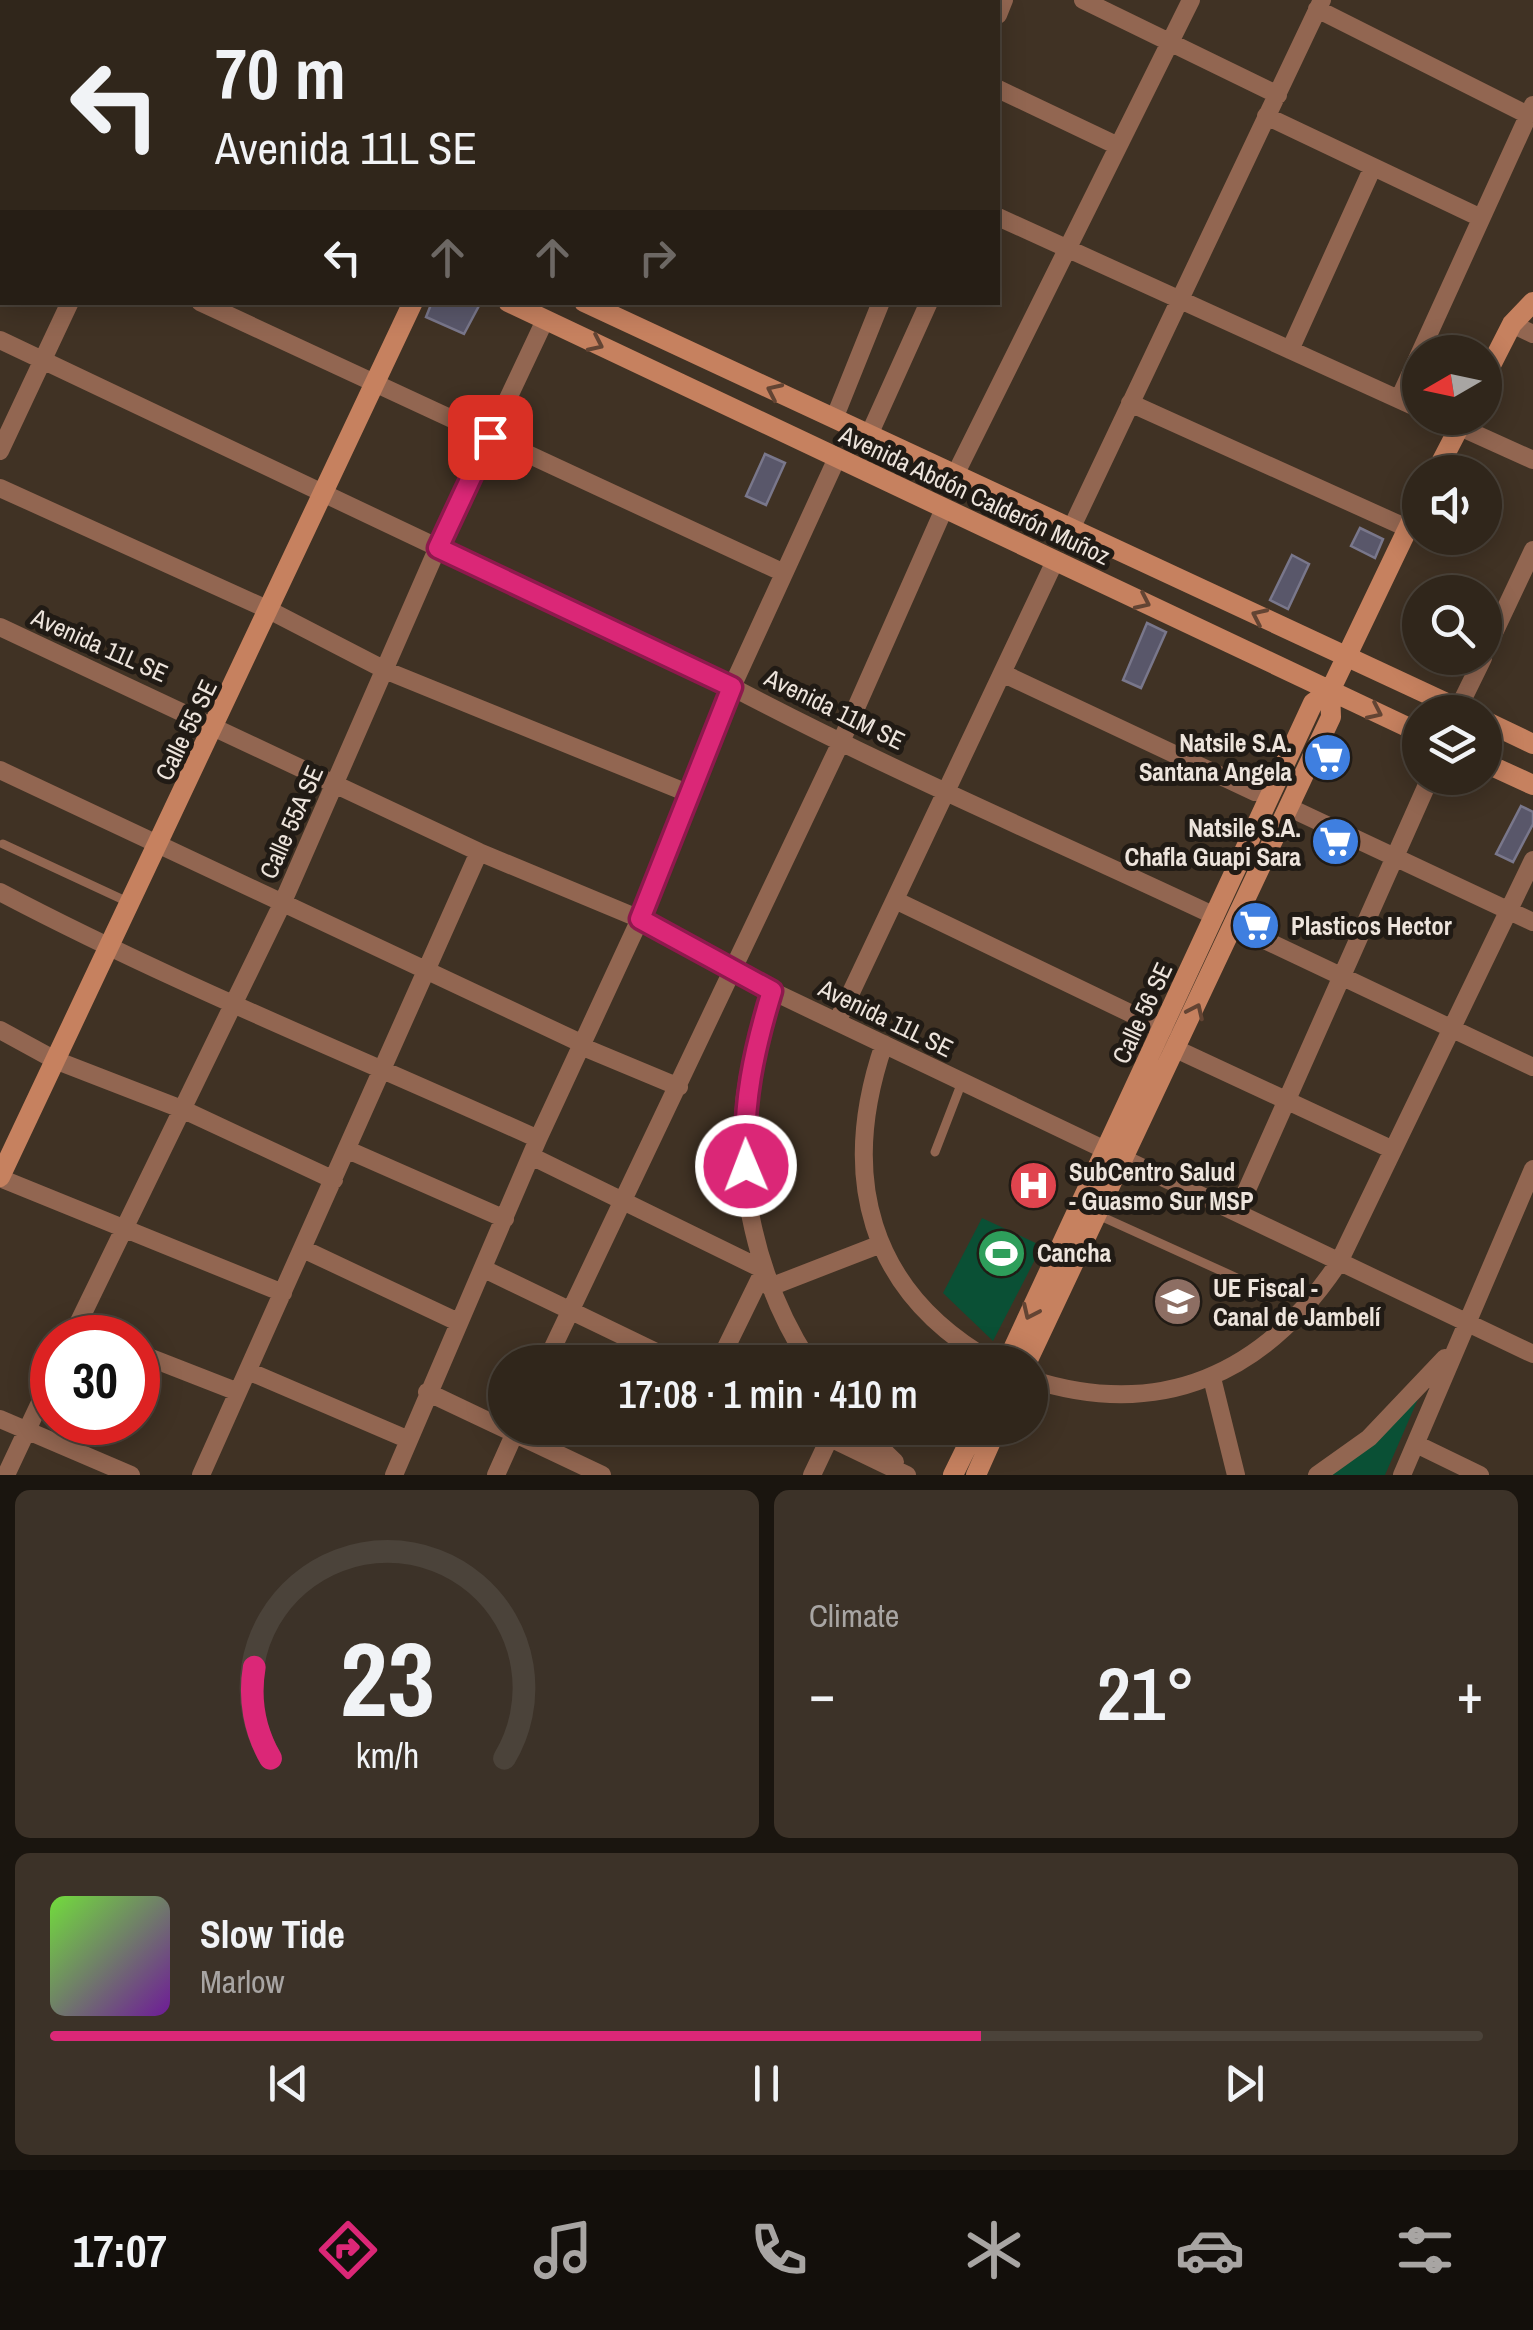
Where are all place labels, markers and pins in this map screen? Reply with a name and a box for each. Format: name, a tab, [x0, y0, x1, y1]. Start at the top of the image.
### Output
pin	[448, 395, 533, 480]
place label: Natsile S.A. Santana Angela	[1139, 726, 1293, 789]
supermarket icon: Natsile S.A. Santana Angela	[1301, 731, 1353, 783]
place label: Natsile S.A. Chafla Guapi Sara	[1124, 811, 1302, 874]
supermarket icon: Natsile S.A. Chafla Guapi Sara	[1310, 816, 1362, 868]
supermarket icon: Plasticos Hector	[1230, 900, 1282, 952]
place label: Plasticos Hector	[1291, 909, 1452, 943]
place label: SubCentro Salud - Guasmo Sur MSP	[1069, 1155, 1254, 1218]
hospital icon: SubCentro Salud - Guasmo Sur MSP	[1008, 1160, 1060, 1212]
sports icon: Cancha	[976, 1227, 1028, 1279]
place label: Cancha	[1037, 1236, 1112, 1270]
place label: UE Fiscal - Canal de Jambelí	[1213, 1271, 1382, 1334]
school or university icon: UE Fiscal - Canal de Jambelí	[1152, 1276, 1204, 1328]

